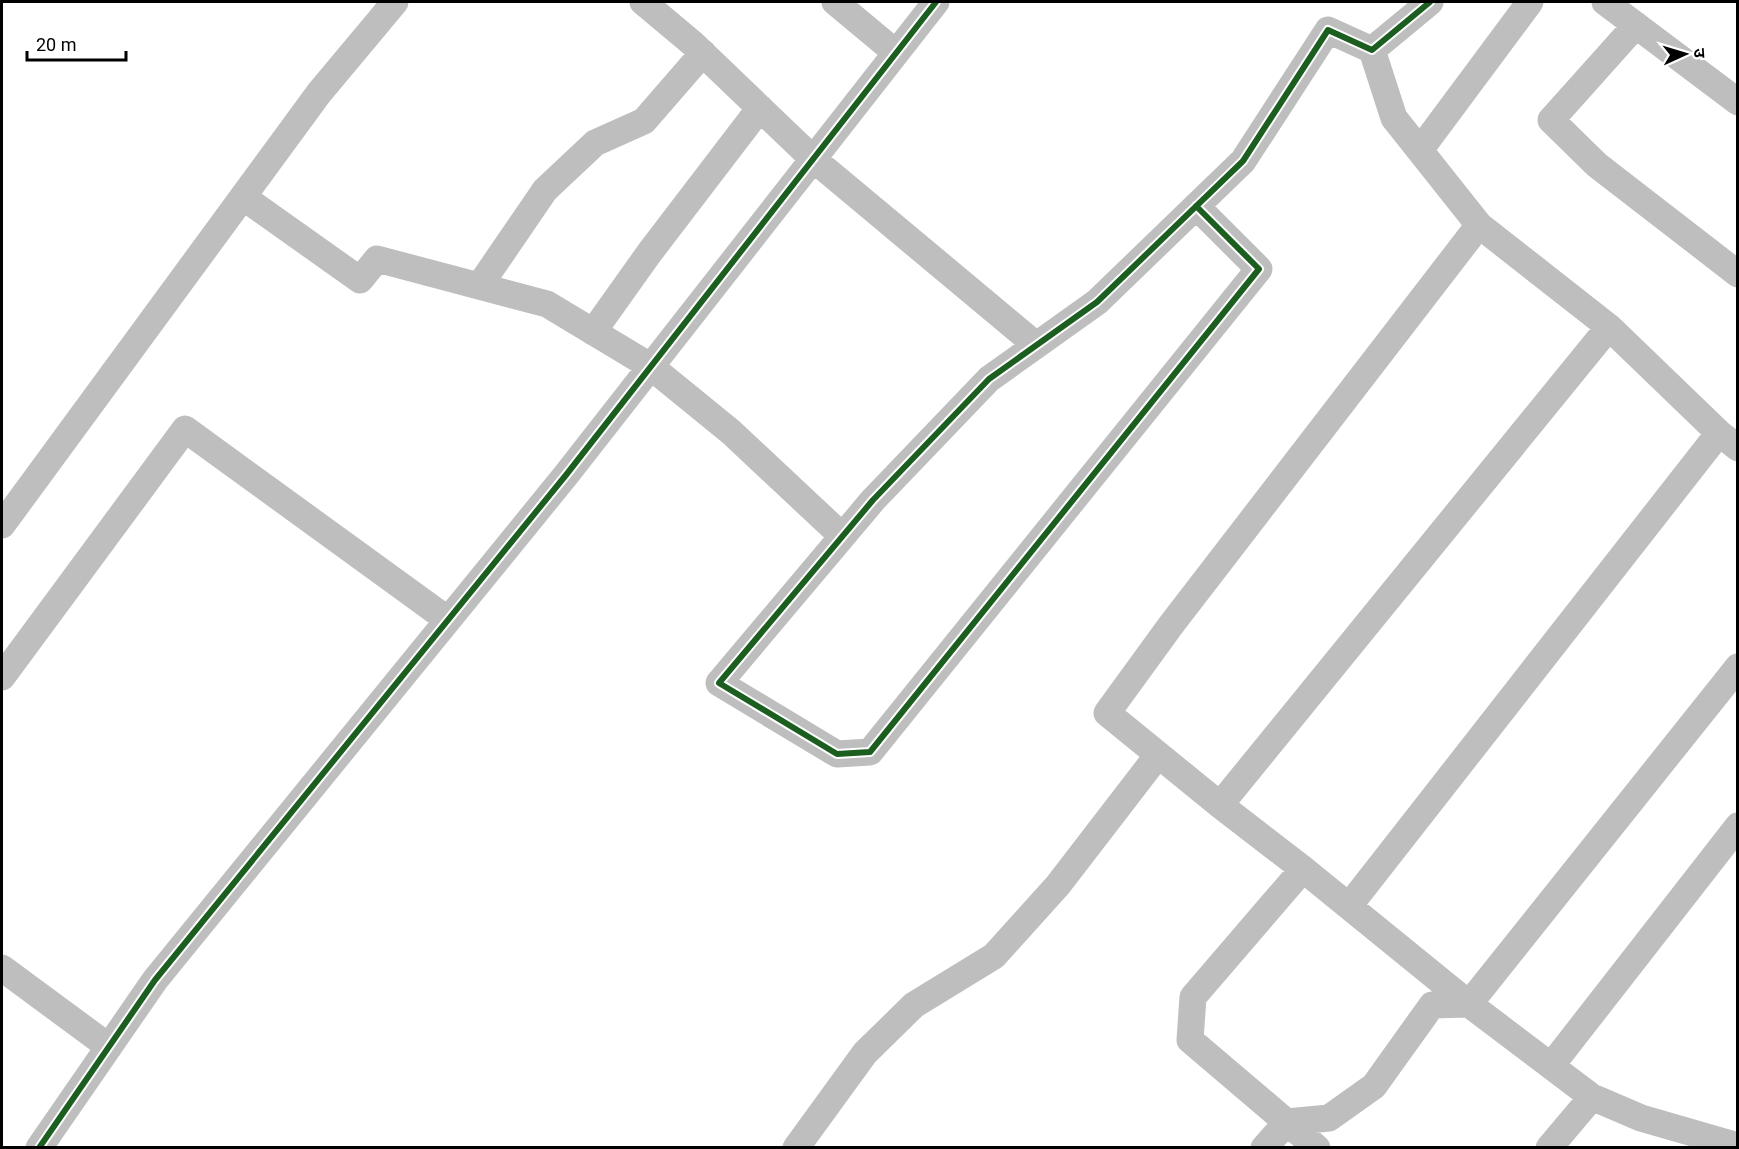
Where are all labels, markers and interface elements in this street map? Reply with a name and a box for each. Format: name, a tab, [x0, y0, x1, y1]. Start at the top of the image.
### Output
scale bar	[27, 24, 126, 62]
north arrow	[1655, 24, 1715, 84]
text: 20 m	[36, 34, 76, 55]
text: उ	[1690, 48, 1709, 59]

